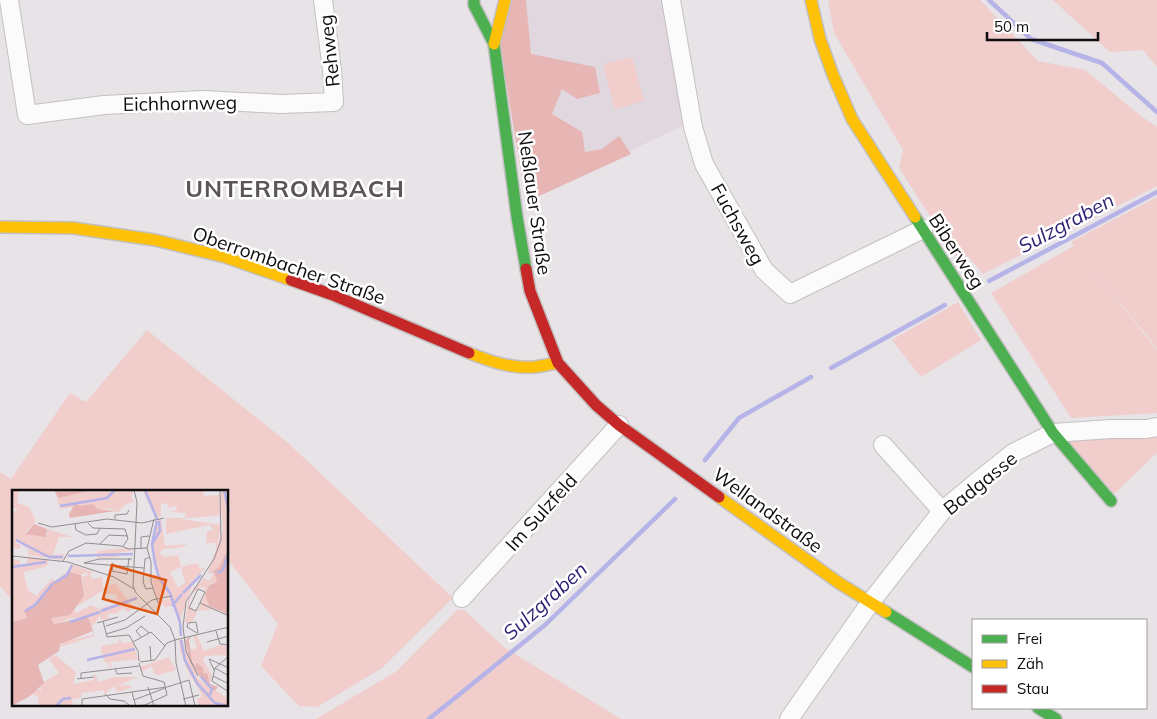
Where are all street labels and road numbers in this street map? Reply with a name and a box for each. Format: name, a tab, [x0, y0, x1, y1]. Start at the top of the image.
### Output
street label: Rehweg	[313, 14, 345, 88]
street label: Eichhornweg	[123, 90, 237, 116]
street label: Neßlauer Straße	[513, 130, 557, 276]
street label: Fuchsweg	[706, 179, 770, 269]
street label: Biberweg	[924, 209, 990, 293]
street label: Oberrombacher Straße	[190, 221, 388, 309]
street label: Badgasse	[938, 446, 1022, 520]
street label: Wellandstraße	[708, 462, 828, 558]
street label: Im Sulzfeld	[500, 468, 582, 556]

